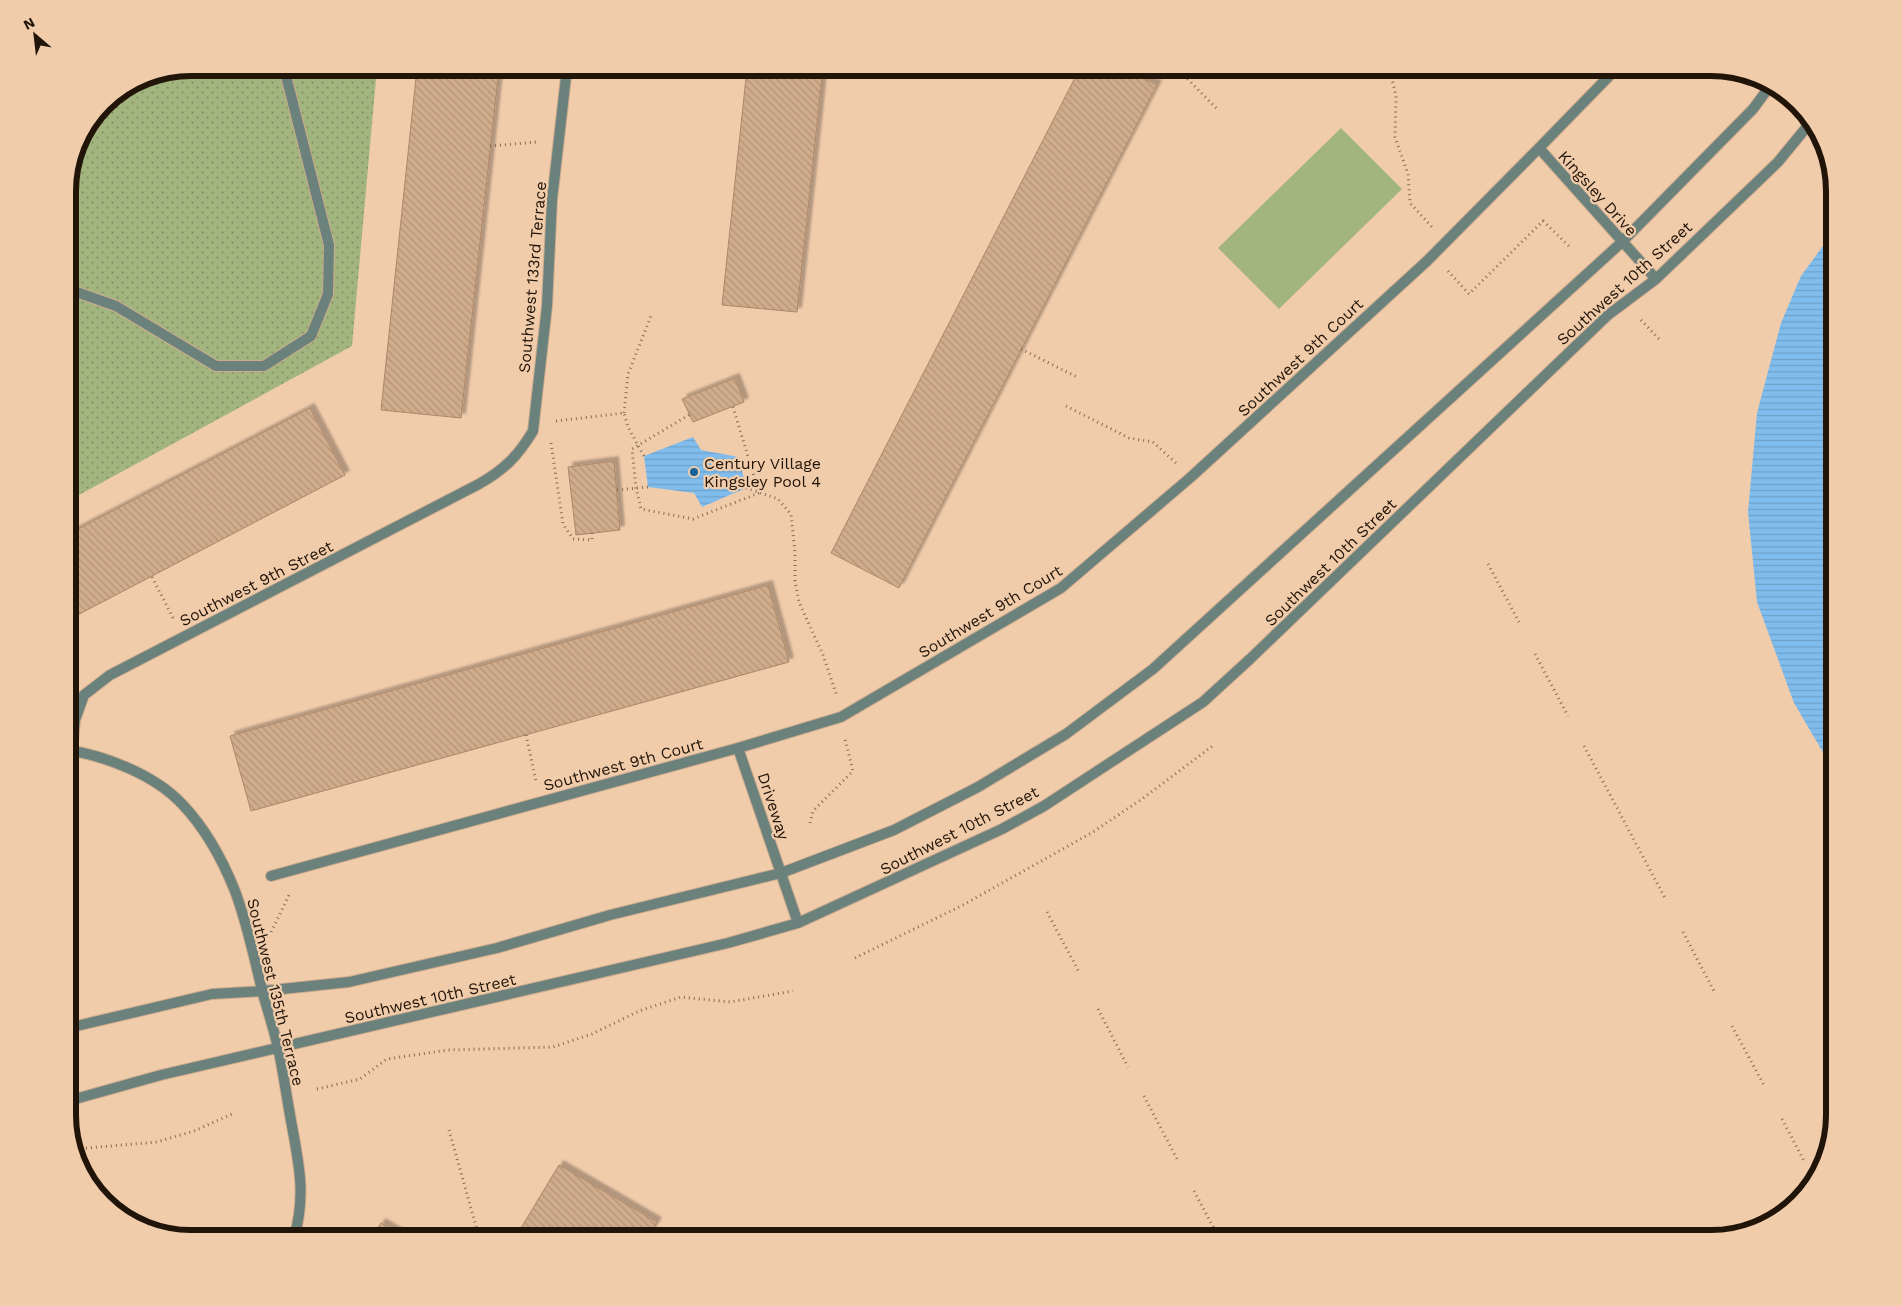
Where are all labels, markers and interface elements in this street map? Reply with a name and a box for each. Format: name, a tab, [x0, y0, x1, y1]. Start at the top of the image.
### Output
north arrow	[10, 10, 60, 60]
text: N	[21, 14, 37, 33]
street label: Kingsley Drive	[1554, 147, 1641, 240]
street label: Southwest 133rd Terrace	[515, 180, 550, 374]
street label: Southwest 10th Street	[1553, 217, 1696, 349]
street label: Southwest 9th Court	[1234, 294, 1367, 420]
place label: Century Village Kingsley Pool 4	[704, 454, 821, 491]
marker: Century Village Kingsley Pool 4	[688, 466, 700, 478]
street label: Southwest 10th Street	[1261, 494, 1400, 630]
street label: Southwest 9th Street	[177, 536, 336, 630]
street label: Southwest 9th Court	[915, 561, 1066, 662]
street label: Southwest 9th Court	[541, 734, 705, 795]
street label: Driveway	[754, 770, 794, 843]
street label: Southwest 10th Street	[877, 782, 1042, 879]
street label: Southwest 135th Terrace	[243, 896, 308, 1088]
street label: Southwest 10th Street	[343, 969, 518, 1027]

